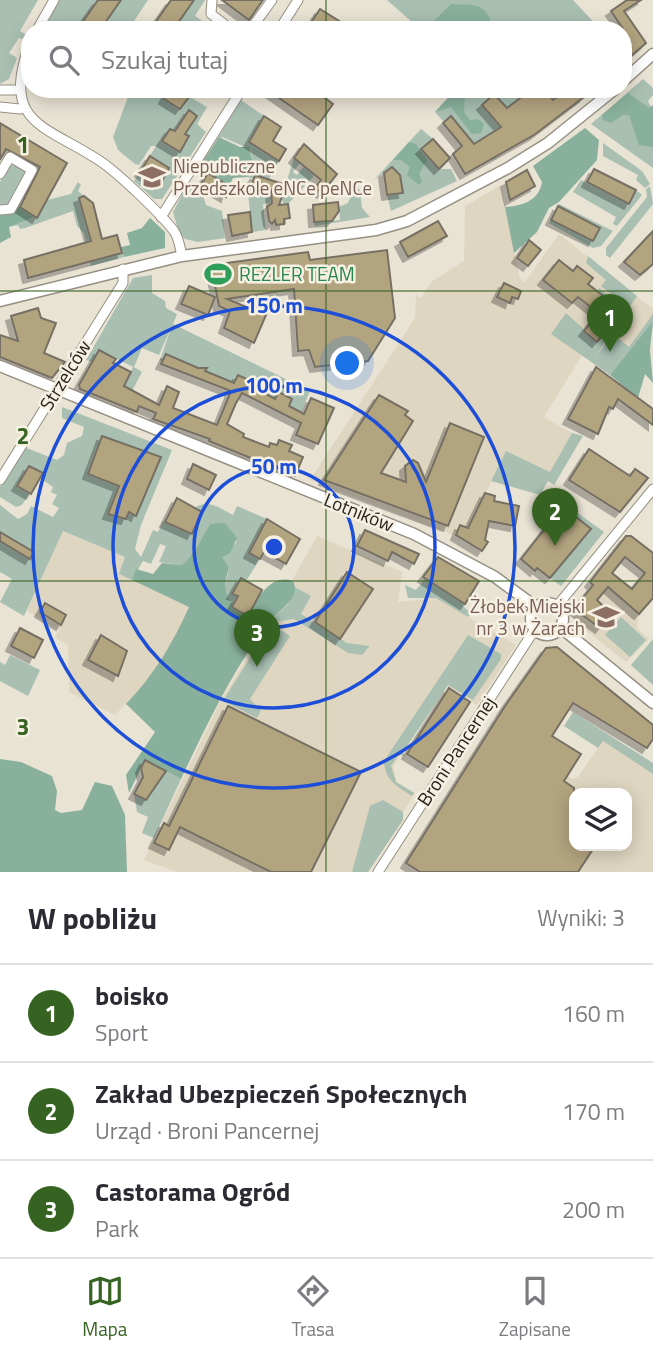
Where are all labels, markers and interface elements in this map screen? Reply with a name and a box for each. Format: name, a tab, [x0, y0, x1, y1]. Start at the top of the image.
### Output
search box	[21, 21, 632, 98]
text: Szukaj tutaj	[101, 40, 228, 79]
icon: search	[45, 41, 83, 79]
text: 1	[17, 127, 29, 162]
place label: Niepubliczne Przedszkole eNCe peNCe	[173, 151, 372, 202]
school or university icon: Niepubliczne Przedszkole eNCe peNCe	[137, 162, 167, 192]
sports icon: REZLER TEAM	[203, 259, 233, 289]
place label: REZLER TEAM	[239, 259, 355, 288]
text: 150 m	[245, 289, 303, 321]
pin: 1	[587, 294, 633, 352]
street label: Strzelców	[31, 334, 98, 416]
your location	[330, 346, 364, 380]
text: 100 m	[245, 369, 303, 401]
text: 2	[17, 418, 29, 453]
text: 50 m	[251, 450, 297, 482]
street label: Lotników	[320, 484, 399, 539]
pin: 2	[532, 488, 578, 546]
centre of rings	[262, 535, 286, 559]
place label: Żłobek Miejski nr 3 w Żarach	[470, 591, 585, 642]
school or university icon: Żłobek Miejski nr 3 w Żarach	[591, 602, 621, 632]
pin: 3	[234, 609, 280, 667]
street label: Broni Pancernej	[409, 690, 502, 811]
text: 3	[17, 709, 29, 744]
map controls	[569, 788, 632, 851]
button: layers	[569, 788, 632, 851]
text: W pobliżu	[28, 895, 157, 941]
text: Wyniki: 3	[537, 900, 625, 935]
text: boisko	[95, 976, 169, 1015]
text: 1	[45, 996, 57, 1031]
text: 160 m	[562, 996, 625, 1031]
text: Sport	[95, 1015, 148, 1050]
text: Zakład Ubezpieczeń Społecznych	[95, 1074, 467, 1113]
text: 2	[45, 1094, 57, 1129]
text: 170 m	[562, 1094, 625, 1129]
text: Urząd · Broni Pancernej	[95, 1113, 319, 1148]
text: Castorama Ogród	[95, 1172, 290, 1211]
text: 3	[45, 1192, 57, 1227]
text: 200 m	[562, 1192, 625, 1227]
text: Park	[95, 1211, 139, 1246]
tab: Mapa	[82, 1272, 127, 1343]
tab: Trasa	[292, 1272, 334, 1343]
tab: Zapisane	[499, 1272, 571, 1343]

